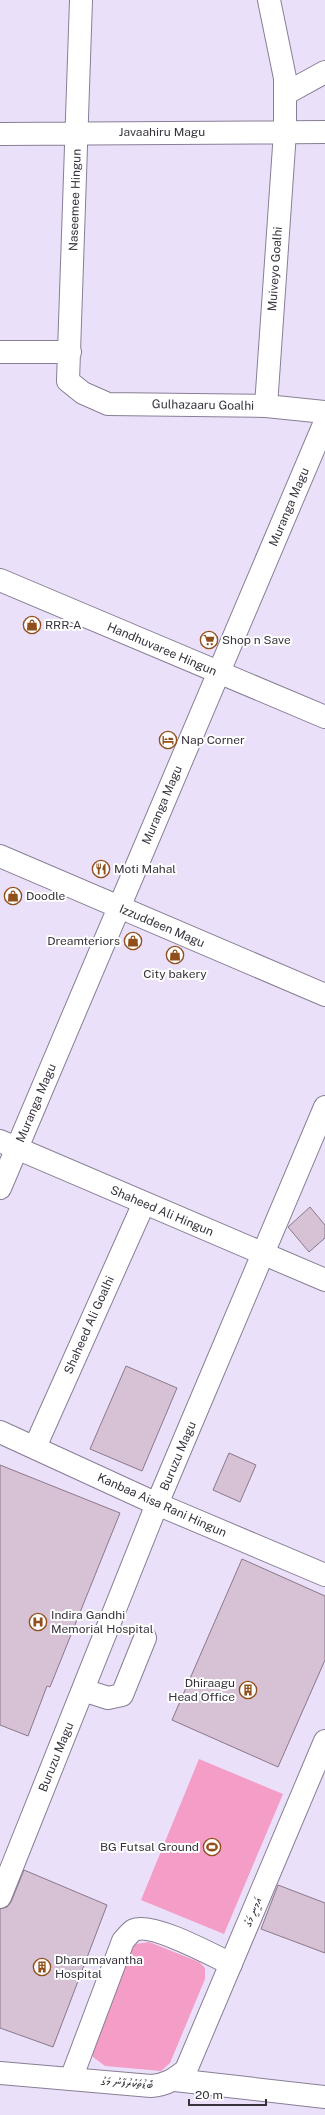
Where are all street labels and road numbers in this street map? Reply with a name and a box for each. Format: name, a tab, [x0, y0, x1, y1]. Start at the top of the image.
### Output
street label: Javaahiru Magu	[119, 125, 205, 139]
street label: Naseemee Hingun	[66, 148, 84, 251]
street label: Muiveyo Goalhi	[265, 226, 285, 312]
street label: Gulhazaaru Goalhi	[152, 397, 254, 413]
street label: Muranga Magu	[266, 466, 312, 548]
street label: Handhuvaree Hingun	[105, 620, 219, 678]
street label: Muranga Magu	[139, 764, 185, 846]
street label: Izzuddeen Magu	[117, 902, 207, 950]
street label: Muranga Magu	[13, 1062, 59, 1144]
street label: Shaheed Ali Hingun	[108, 1183, 216, 1239]
street label: Shaheed Ali Goalhi	[61, 1274, 117, 1376]
street label: Buruzu Magu	[157, 1419, 199, 1493]
street label: Kanbaa Aisa Rani Hingun	[95, 1470, 229, 1540]
street label: Buruzu Magu	[36, 1720, 76, 1794]
street label: އަމީނީ މަގު	[240, 1895, 266, 1930]
street label: ބޮޑުތަކުރުފާނު މަގު	[99, 2074, 154, 2092]

